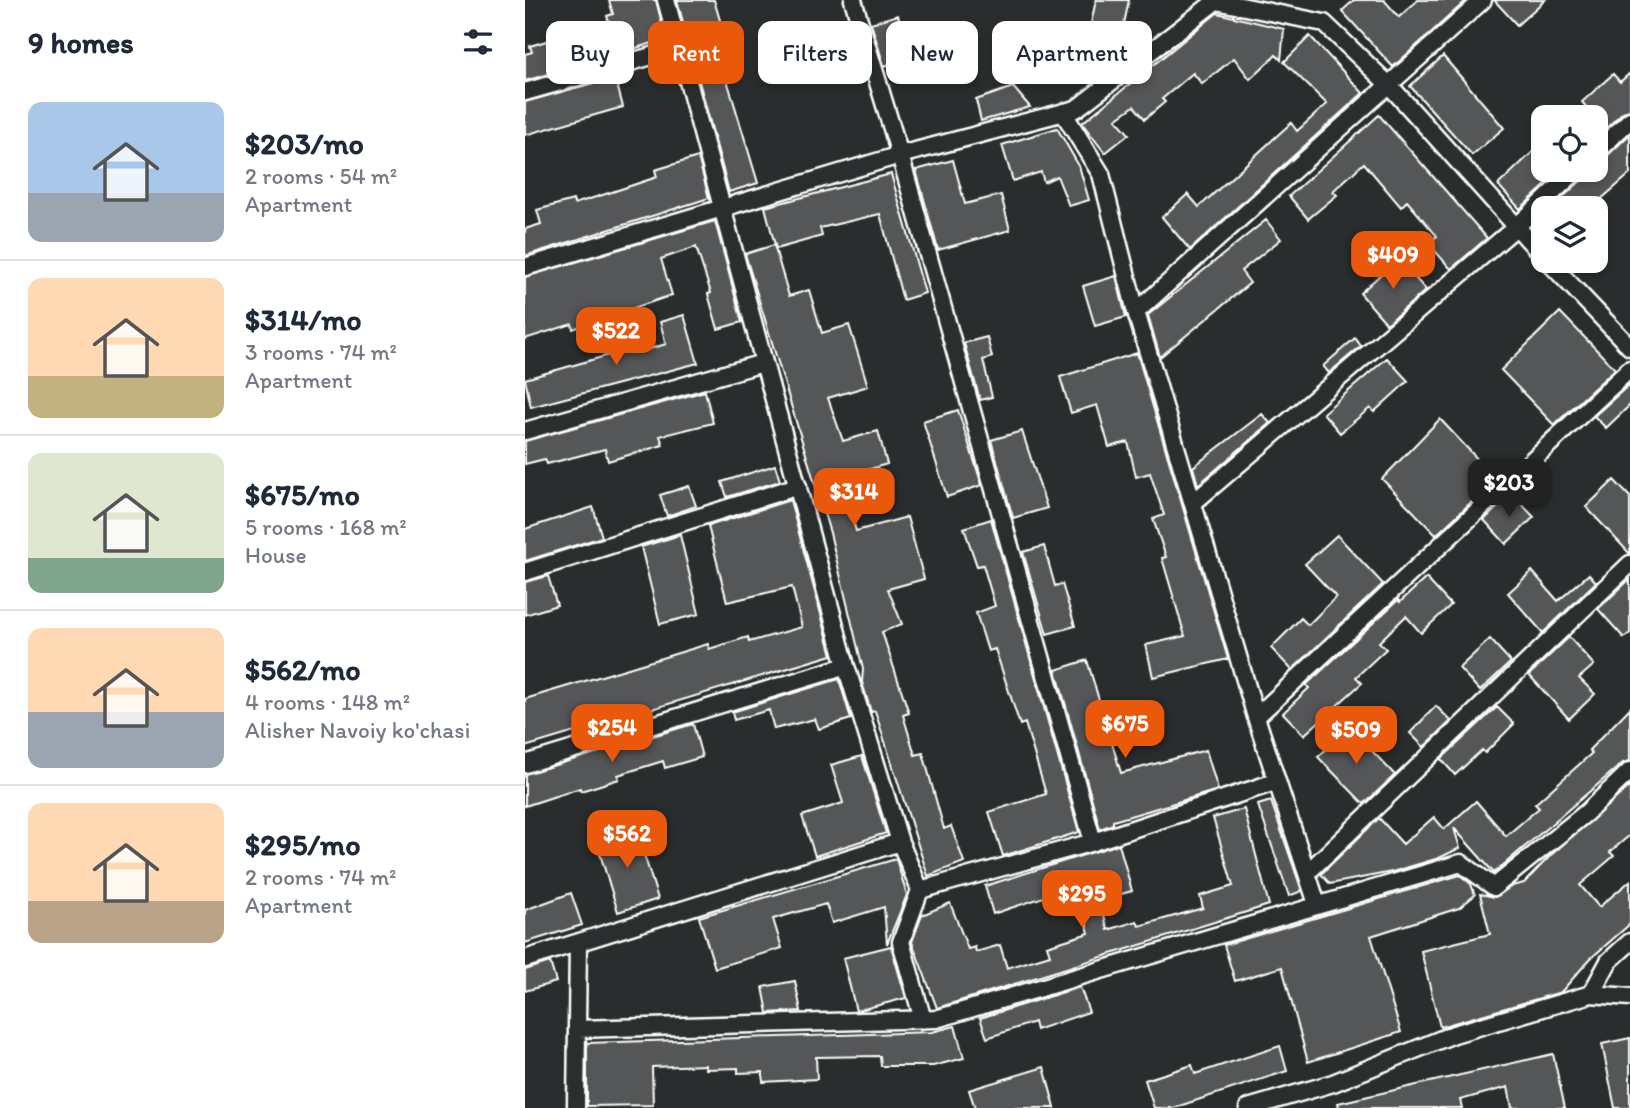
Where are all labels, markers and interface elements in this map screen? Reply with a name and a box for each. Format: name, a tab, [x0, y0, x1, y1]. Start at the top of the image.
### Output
chip: Buy	[546, 21, 634, 84]
chip: Rent	[648, 21, 744, 84]
chip: Filters	[758, 21, 872, 84]
chip: New	[886, 21, 978, 84]
chip: Apartment	[992, 21, 1152, 84]
icon: filters	[459, 23, 497, 61]
text: 9 homes	[28, 24, 134, 61]
map controls	[1531, 105, 1608, 273]
button: locate	[1531, 105, 1608, 182]
text: $203/mo	[245, 125, 364, 162]
icon: home	[84, 130, 168, 214]
text: 2 rooms · 54 m²	[245, 162, 397, 190]
text: Apartment	[245, 190, 352, 218]
button: layers	[1531, 196, 1608, 273]
pin: $409	[1352, 232, 1434, 291]
text: $409	[1367, 240, 1419, 268]
text: $314/mo	[245, 301, 362, 338]
icon: home	[84, 306, 168, 390]
pin: $522	[575, 308, 657, 367]
text: $522	[592, 316, 640, 344]
text: 3 rooms · 74 m²	[245, 338, 397, 366]
text: Apartment	[245, 366, 352, 394]
pin: $203	[1468, 460, 1550, 519]
pin: $314	[813, 468, 895, 528]
text: $203	[1484, 468, 1534, 496]
text: $675/mo	[245, 476, 360, 513]
text: $314	[830, 477, 878, 505]
icon: home	[84, 481, 168, 565]
text: 5 rooms · 168 m²	[245, 513, 407, 541]
text: House	[245, 541, 307, 569]
text: $562/mo	[245, 651, 361, 688]
icon: home	[84, 656, 168, 740]
text: 4 rooms · 148 m²	[245, 688, 410, 716]
pin: $675	[1084, 700, 1166, 760]
pin: $254	[571, 704, 653, 764]
pin: $509	[1315, 706, 1397, 766]
text: $675	[1101, 709, 1149, 737]
text: $254	[587, 713, 637, 741]
text: $509	[1331, 715, 1381, 743]
text: Alisher Navoiy ko'chasi	[245, 716, 470, 744]
pin: $562	[586, 810, 668, 870]
text: $562	[603, 819, 651, 847]
text: $295/mo	[245, 826, 361, 863]
icon: home	[84, 831, 168, 915]
text: 2 rooms · 74 m²	[245, 863, 397, 891]
pin: $295	[1041, 870, 1123, 930]
text: $295	[1058, 879, 1106, 907]
text: Apartment	[245, 891, 352, 919]

